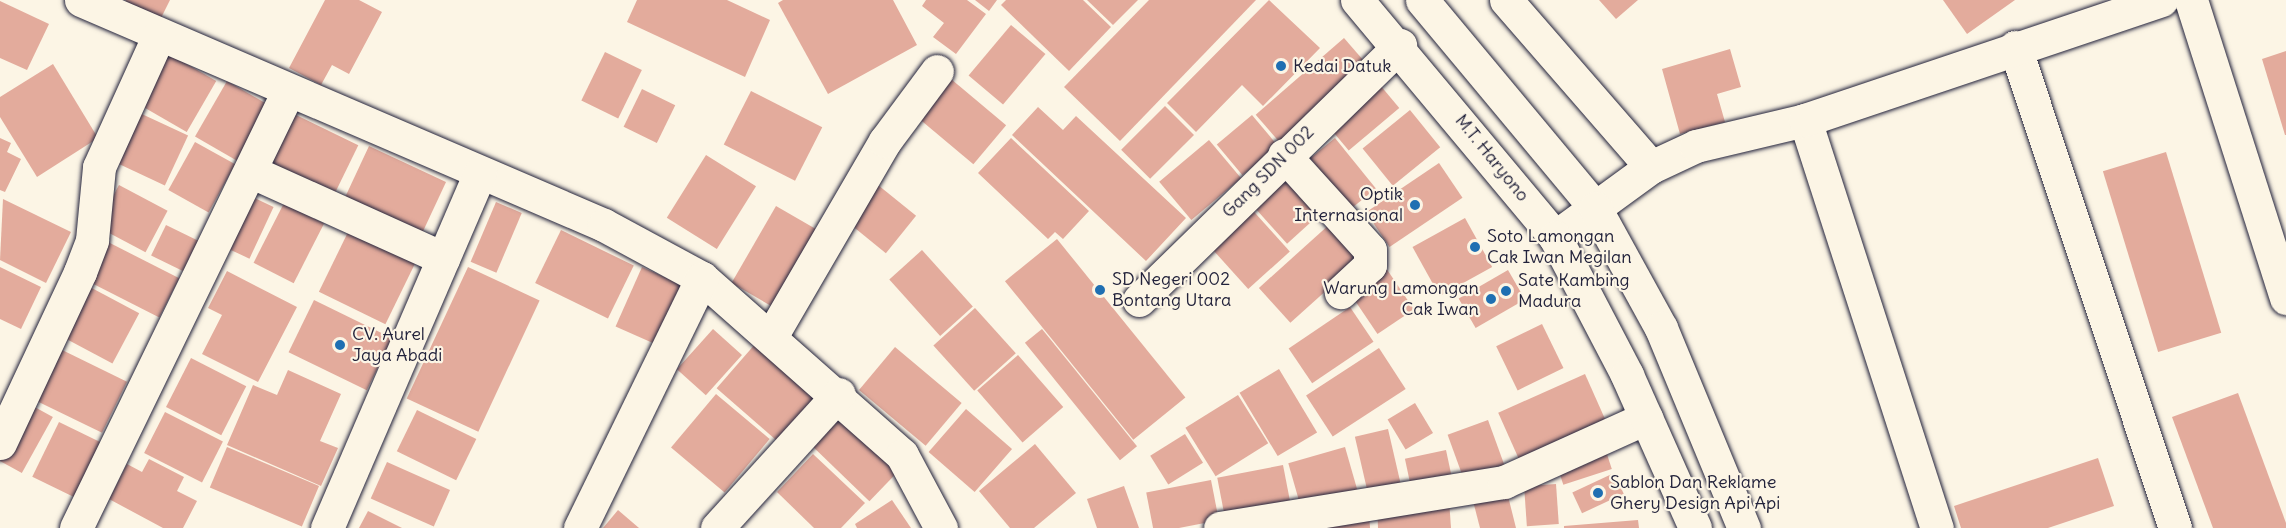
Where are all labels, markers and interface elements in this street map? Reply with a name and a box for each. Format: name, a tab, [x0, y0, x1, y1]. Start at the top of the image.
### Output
place label: Kedai Datuk	[1293, 55, 1391, 77]
marker: Kedai Datuk	[1274, 59, 1288, 73]
street label: M.T. Haryono	[1450, 110, 1534, 206]
street label: Gang SDN 002	[1218, 122, 1318, 222]
place label: Optik Internasional	[1294, 184, 1403, 226]
marker: Optik Internasional	[1408, 198, 1422, 212]
place label: Soto Lamongan Cak Iwan Megilan	[1487, 226, 1632, 268]
marker: Soto Lamongan Cak Iwan Megilan	[1468, 240, 1482, 254]
place label: SD Negeri 002 Bontang Utara	[1112, 269, 1231, 312]
place label: Sate Kambing Madura	[1518, 270, 1630, 312]
place label: Warung Lamongan Cak Iwan	[1323, 278, 1479, 320]
marker: SD Negeri 002 Bontang Utara	[1093, 283, 1107, 297]
marker: Sate Kambing Madura	[1499, 284, 1513, 298]
marker: Warung Lamongan Cak Iwan	[1484, 292, 1498, 306]
place label: CV. Aurel Jaya Abadi	[352, 324, 442, 366]
marker: CV. Aurel Jaya Abadi	[333, 338, 347, 352]
place label: Sablon Dan Reklame Ghery Design Api Api	[1610, 472, 1780, 514]
marker: Sablon Dan Reklame Ghery Design Api Api	[1591, 486, 1605, 500]

